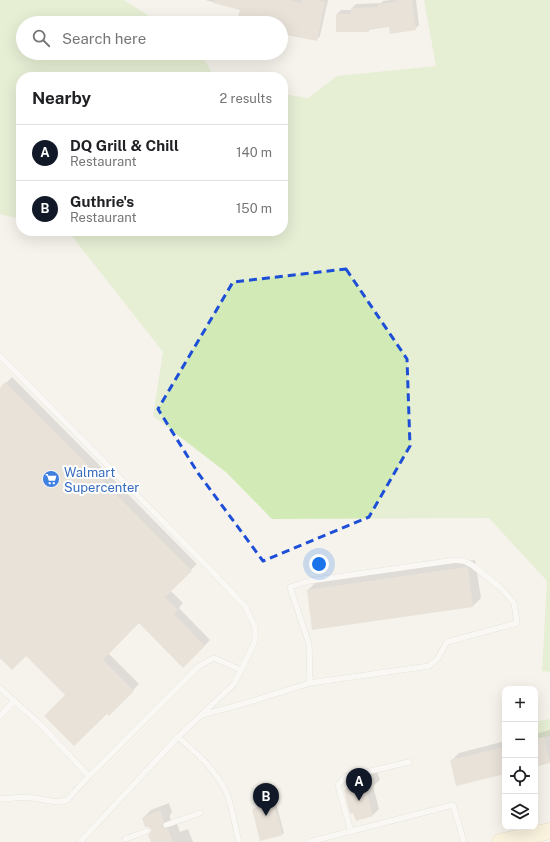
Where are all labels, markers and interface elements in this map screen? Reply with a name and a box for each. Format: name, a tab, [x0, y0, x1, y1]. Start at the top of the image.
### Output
search box	[16, 16, 288, 60]
icon: search	[30, 27, 52, 49]
text: Search here	[62, 30, 146, 47]
text: Nearby	[32, 88, 91, 108]
text: 2 results	[220, 91, 272, 106]
text: DQ Grill & Chill	[70, 137, 179, 154]
text: A	[40, 145, 50, 160]
text: 140 m	[236, 145, 272, 160]
text: Restaurant	[70, 154, 136, 169]
text: Guthrie's	[70, 193, 134, 210]
text: B	[41, 201, 49, 216]
text: 150 m	[236, 201, 272, 216]
text: Restaurant	[70, 210, 136, 225]
place label: Walmart Supercenter	[64, 465, 139, 495]
supermarket icon: Walmart Supercenter	[41, 469, 61, 489]
your location	[309, 554, 329, 574]
map controls	[502, 686, 538, 830]
button: +	[502, 686, 538, 722]
button: −	[502, 722, 538, 758]
button: locate	[502, 758, 538, 794]
pin: A	[346, 768, 372, 801]
pin: B	[253, 783, 279, 816]
button: layers	[502, 794, 538, 830]

